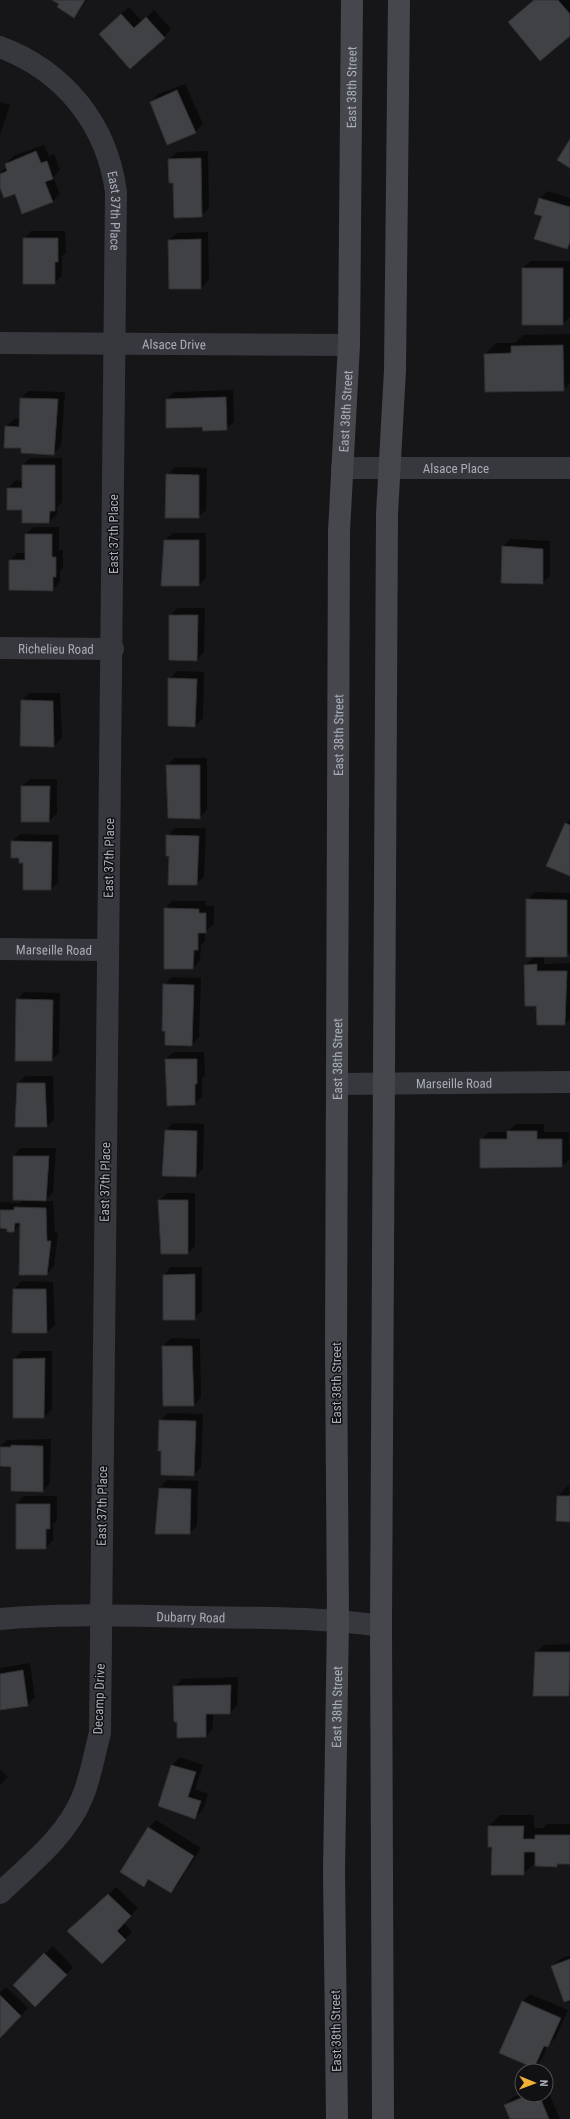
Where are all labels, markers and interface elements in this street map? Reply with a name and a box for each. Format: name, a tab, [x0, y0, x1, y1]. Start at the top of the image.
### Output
street label: East 38th Street	[343, 46, 359, 128]
street label: East 37th Place	[105, 169, 124, 251]
street label: Alsace Drive	[142, 336, 206, 352]
street label: East 38th Street	[336, 370, 355, 453]
street label: Alsace Place	[423, 461, 489, 476]
street label: East 37th Place	[106, 494, 121, 574]
street label: Richelieu Road	[18, 641, 94, 656]
street label: East 38th Street	[331, 694, 346, 776]
street label: East 37th Place	[101, 818, 117, 898]
street label: Marseille Road	[16, 942, 92, 957]
street label: East 38th Street	[329, 1018, 345, 1100]
street label: Marseille Road	[416, 1075, 492, 1091]
street label: East 37th Place	[97, 1142, 113, 1222]
street label: East 38th Street	[329, 1342, 344, 1424]
street label: East 37th Place	[94, 1466, 110, 1546]
street label: Dubarry Road	[156, 1609, 225, 1625]
street label: Decamp Drive	[90, 1663, 108, 1735]
street label: East 38th Street	[328, 1666, 345, 1748]
street label: East 38th Street	[328, 1990, 344, 2072]
north arrow	[514, 2063, 554, 2103]
text: N	[537, 2080, 550, 2087]

